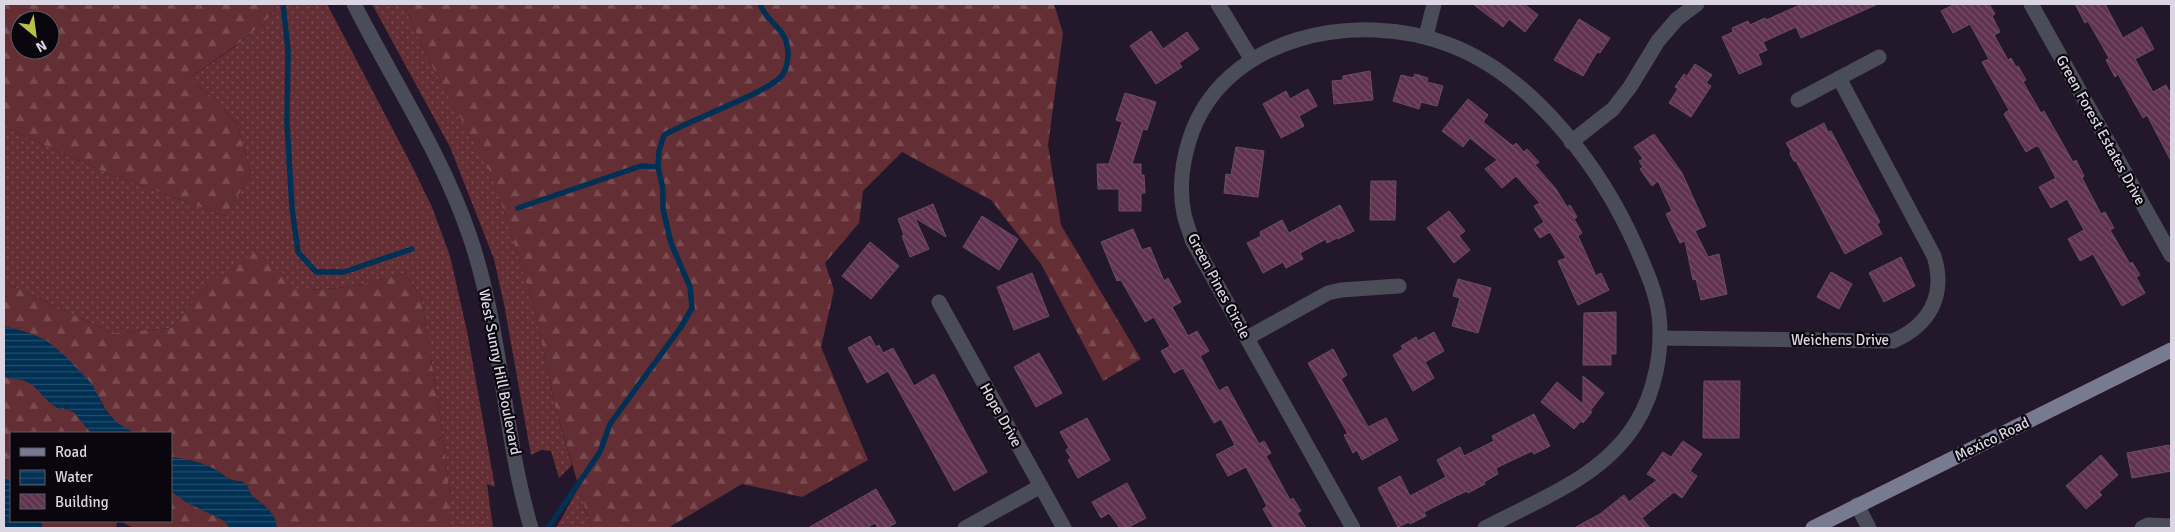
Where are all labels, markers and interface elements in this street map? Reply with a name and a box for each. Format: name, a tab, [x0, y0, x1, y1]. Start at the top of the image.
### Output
north arrow	[10, 10, 60, 60]
text: N	[33, 36, 49, 56]
street label: Green Forest Estates Drive	[2052, 52, 2150, 208]
street label: Green Pines Circle	[1184, 230, 1254, 342]
street label: West Sunny Hill Boulevard	[475, 288, 525, 456]
street label: Weichens Drive	[1791, 331, 1889, 349]
street label: Hope Drive	[976, 380, 1026, 450]
street label: Mexico Road	[1952, 413, 2032, 465]
legend	[10, 432, 172, 522]
text: Road	[55, 443, 87, 461]
text: Water	[55, 468, 93, 486]
text: Building	[55, 493, 109, 511]

